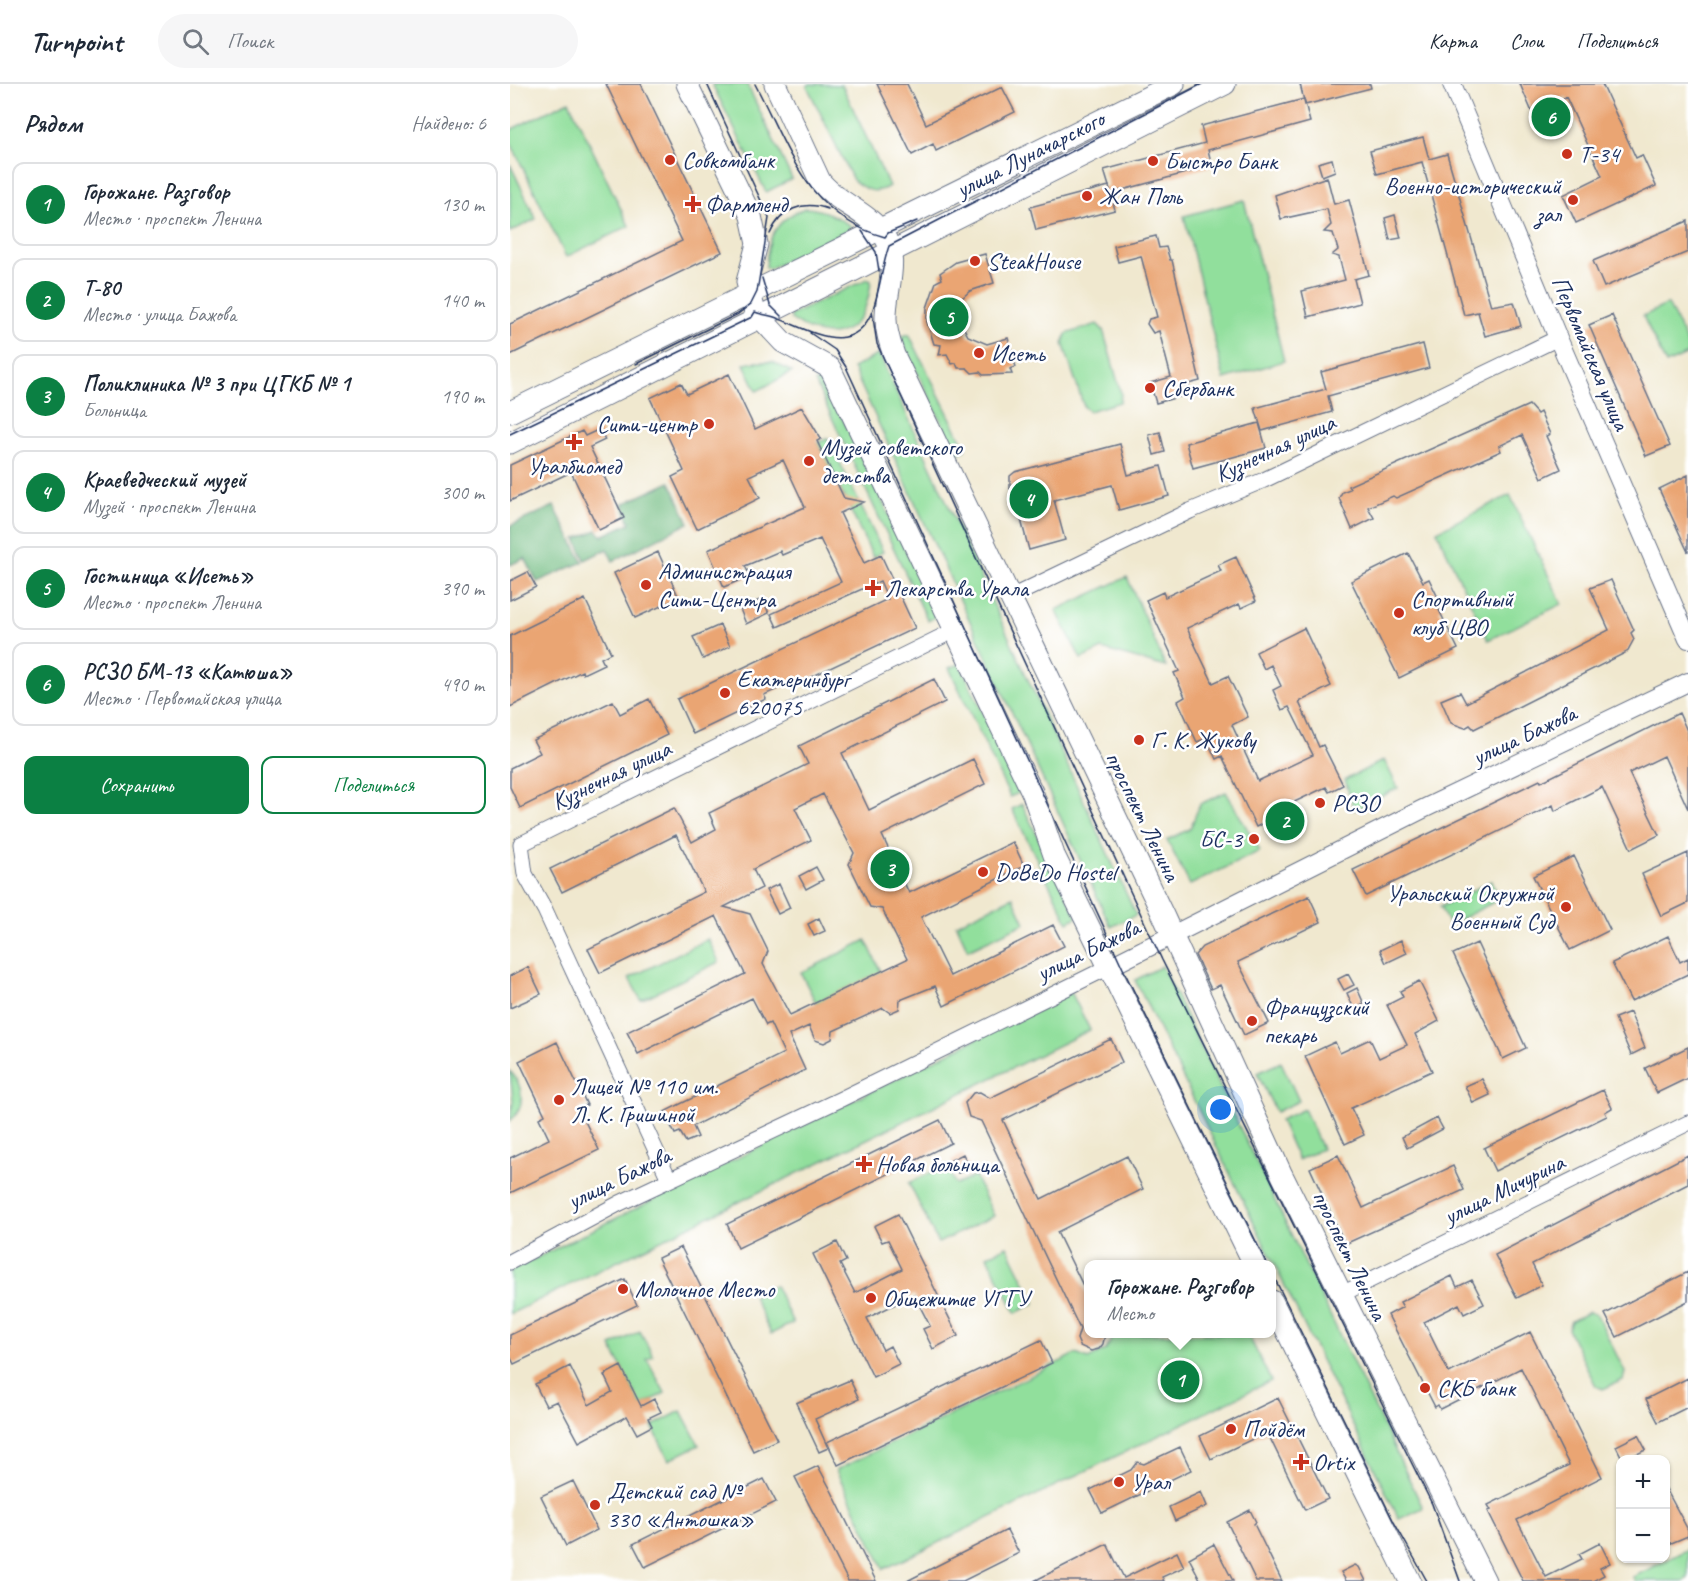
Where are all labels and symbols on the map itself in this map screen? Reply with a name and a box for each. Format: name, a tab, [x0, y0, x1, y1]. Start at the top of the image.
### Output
pin: 6	[1532, 94, 1570, 140]
street label: улица Луначарского	[949, 103, 1111, 205]
place label: Т-34	[1579, 139, 1622, 169]
place label: Совкомбанк	[682, 145, 776, 175]
place label: Быстро Банк	[1165, 146, 1279, 176]
marker: Т-34	[1560, 147, 1574, 161]
marker: Совкомбанк	[663, 153, 677, 167]
marker: Быстро Банк	[1146, 154, 1160, 168]
place label: Военно-исторический зал	[1384, 171, 1563, 230]
place label: Жан Поль	[1099, 181, 1184, 211]
place label: Фармленд	[705, 189, 790, 219]
marker: Жан Поль	[1080, 189, 1094, 203]
marker: Военно-исторический зал	[1566, 193, 1580, 207]
marker: Фармленд	[686, 197, 700, 211]
place label: SteakHouse	[987, 246, 1082, 276]
marker: SteakHouse	[968, 254, 982, 268]
street label: Первомайская улица	[1545, 271, 1637, 436]
pin: 5	[930, 294, 968, 340]
place label: Исеть	[991, 338, 1046, 368]
marker: Исеть	[972, 346, 986, 360]
place label: Сбербанк	[1162, 373, 1235, 403]
marker: Сбербанк	[1143, 381, 1157, 395]
street label: Кузнечная улица	[1210, 406, 1342, 490]
place label: Сити-центр	[597, 409, 698, 439]
marker: Сити-центр	[702, 417, 716, 431]
place label: Музей советского детства	[821, 432, 964, 490]
marker: Уралбиомед	[567, 435, 581, 449]
place label: Уралбиомед	[527, 451, 623, 481]
marker: Музей советского детства	[802, 454, 816, 468]
pin: 4	[1010, 476, 1048, 522]
place label: Администрация Сити-Центра	[658, 556, 792, 614]
place label: Лекарства Урала	[885, 573, 1029, 603]
marker: Администрация Сити-Центра	[639, 578, 653, 592]
marker: Лекарства Урала	[866, 581, 880, 595]
place label: Спортивный клуб ЦВО	[1411, 584, 1515, 642]
marker: Спортивный клуб ЦВО	[1392, 606, 1406, 620]
place label: Екатеринбург 620075	[737, 664, 852, 722]
marker: Екатеринбург 620075	[718, 686, 732, 700]
street label: улица Бажова	[1466, 697, 1583, 773]
place label: Г. К. Жукову	[1151, 725, 1257, 755]
street label: Кузнечная улица	[546, 733, 677, 818]
marker: Г. К. Жукову	[1132, 733, 1146, 747]
street label: проспект Ленина	[1099, 746, 1188, 887]
place label: РСЗО	[1332, 788, 1382, 818]
marker: РСЗО	[1313, 796, 1327, 810]
pin: 2	[1266, 798, 1304, 844]
place label: БС-3	[1200, 824, 1244, 854]
marker: БС-3	[1247, 832, 1261, 846]
pin: 3	[870, 846, 910, 892]
place label: DoBeDo Hostel	[995, 857, 1120, 887]
marker: DoBeDo Hostel	[976, 865, 990, 879]
place label: Уральский Окружной Военный Суд	[1387, 878, 1557, 936]
marker: Уральский Окружной Военный Суд	[1559, 900, 1573, 914]
street label: улица Бажова	[1030, 911, 1146, 989]
place label: Французский пекарь	[1264, 992, 1371, 1050]
marker: Французский пекарь	[1245, 1014, 1259, 1028]
place label: Лицей № 110 им. Л. К. Гришиной	[571, 1071, 718, 1129]
marker: Лицей № 110 им. Л. К. Гришиной	[552, 1093, 566, 1107]
your location	[1206, 1095, 1235, 1124]
street label: улица Бажова	[561, 1139, 677, 1217]
street label: улица Мичурина	[1437, 1146, 1571, 1232]
place label: Новая больница	[876, 1149, 1001, 1179]
marker: Новая больница	[857, 1157, 871, 1171]
street label: проспект Ленина	[1306, 1185, 1395, 1326]
place label: Молочное Место	[635, 1274, 776, 1304]
marker: Молочное Место	[616, 1282, 630, 1296]
place label: Общежитие УГГУ	[883, 1283, 1033, 1313]
marker: Общежитие УГГУ	[864, 1291, 878, 1305]
pin: 1	[1160, 1358, 1200, 1402]
place label: СКБ банк	[1437, 1373, 1517, 1403]
marker: СКБ банк	[1418, 1381, 1432, 1395]
place label: Пойдём	[1243, 1414, 1306, 1444]
marker: Пойдём	[1224, 1422, 1238, 1436]
place label: Ortix	[1313, 1447, 1356, 1477]
marker: Ortix	[1294, 1455, 1308, 1469]
place label: Урал	[1131, 1467, 1172, 1497]
marker: Урал	[1112, 1475, 1126, 1489]
place label: Детский сад № 330 «Антошка»	[607, 1476, 754, 1534]
marker: Детский сад № 330 «Антошка»	[588, 1498, 602, 1512]

